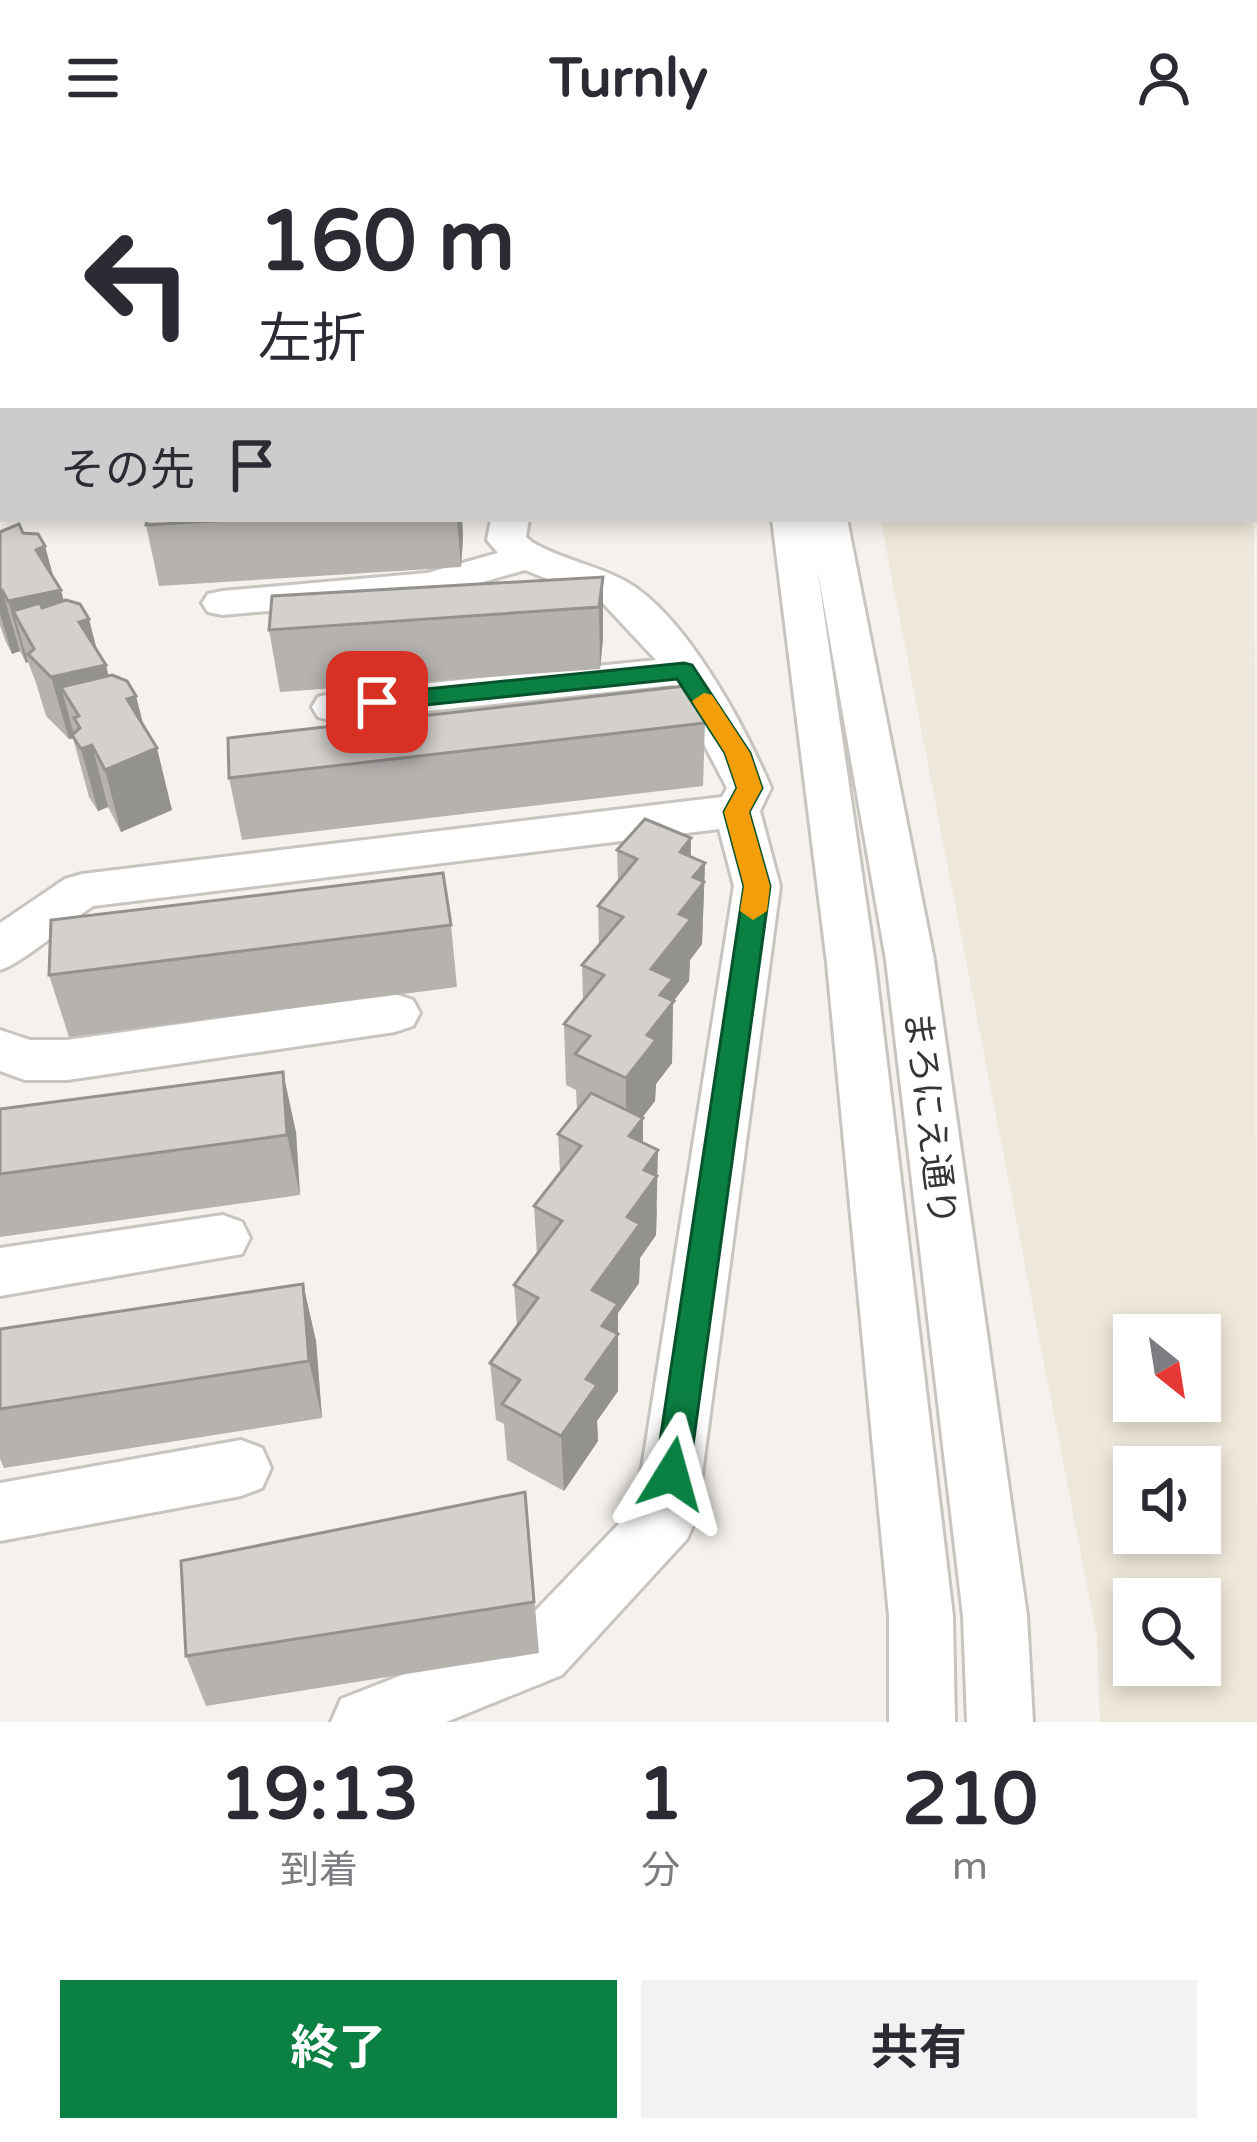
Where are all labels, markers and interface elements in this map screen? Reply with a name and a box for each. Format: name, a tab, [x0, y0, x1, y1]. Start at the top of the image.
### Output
icon: menu	[60, 45, 126, 111]
icon: person	[1131, 45, 1197, 111]
text: Turnly	[549, 46, 708, 111]
text: 160 m	[258, 192, 515, 293]
icon: left	[60, 204, 216, 360]
text: 左折	[258, 307, 366, 372]
icon: arrive	[219, 432, 285, 498]
text: その先	[60, 444, 195, 498]
pin	[326, 651, 428, 753]
icon: arrive	[344, 669, 410, 735]
street label: まろにえ通り	[895, 1008, 964, 1228]
north arrow	[1113, 1314, 1221, 1422]
map controls	[1113, 1314, 1221, 1686]
position arrow	[609, 1411, 735, 1537]
button: sound	[1113, 1446, 1221, 1554]
button: search	[1113, 1578, 1221, 1686]
text: 19:13	[219, 1752, 419, 1839]
text: 1	[638, 1752, 683, 1839]
text: 210	[902, 1757, 1038, 1844]
text: m	[952, 1843, 988, 1890]
text: 到着	[280, 1847, 358, 1894]
text: 分	[641, 1847, 680, 1894]
button: 終了	[60, 1980, 617, 2118]
button: 共有	[641, 1980, 1197, 2118]

